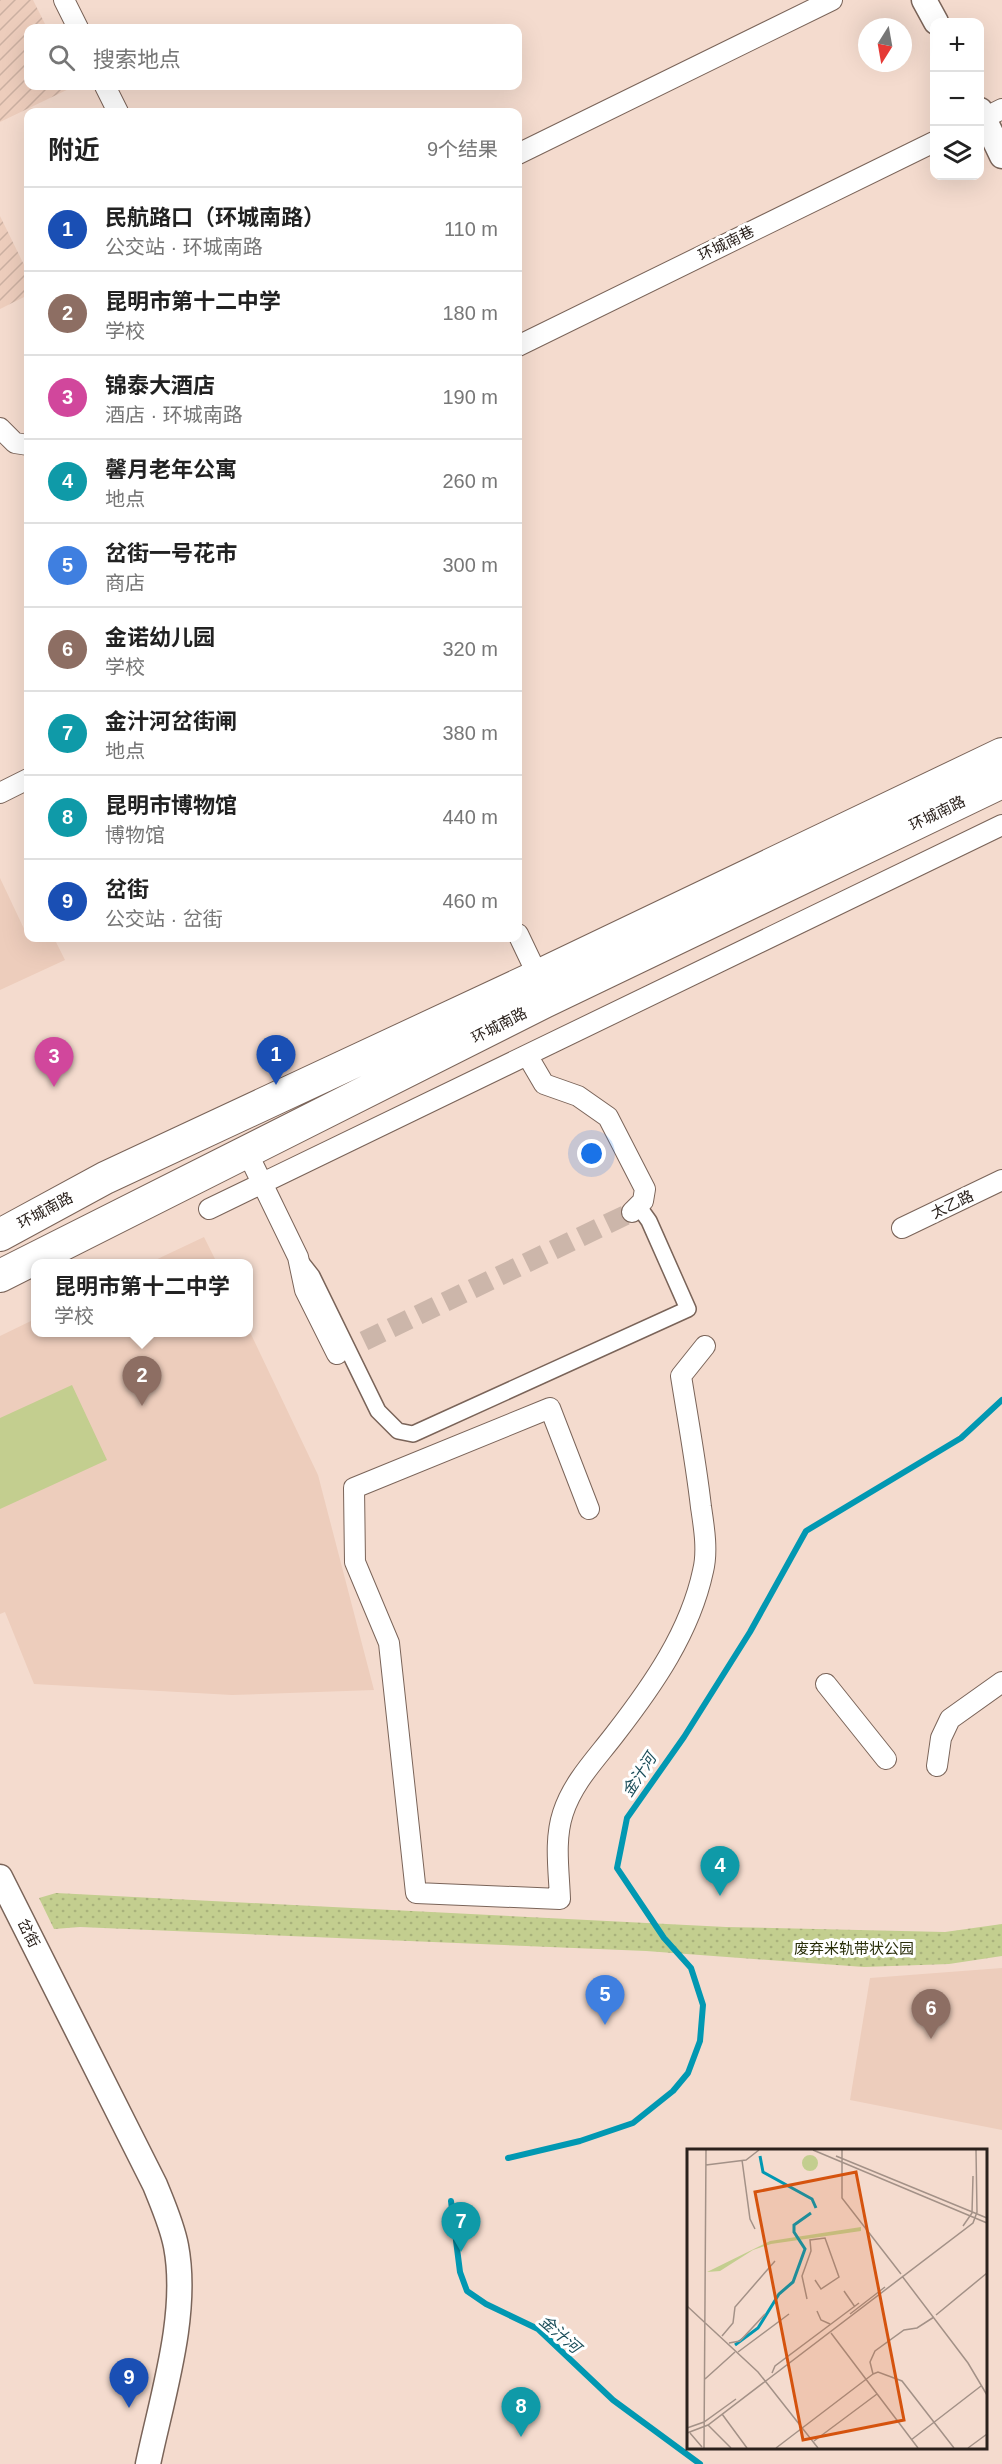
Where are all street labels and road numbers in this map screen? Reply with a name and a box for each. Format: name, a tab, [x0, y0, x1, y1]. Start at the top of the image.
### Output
street label: 环城南巷	[695, 222, 757, 264]
street label: 环城南路	[906, 792, 968, 834]
street label: 环城南路	[468, 1004, 530, 1046]
street label: 太乙路	[928, 1186, 976, 1222]
street label: 环城南路	[15, 1188, 75, 1232]
street label: 岔街	[15, 1916, 43, 1950]

